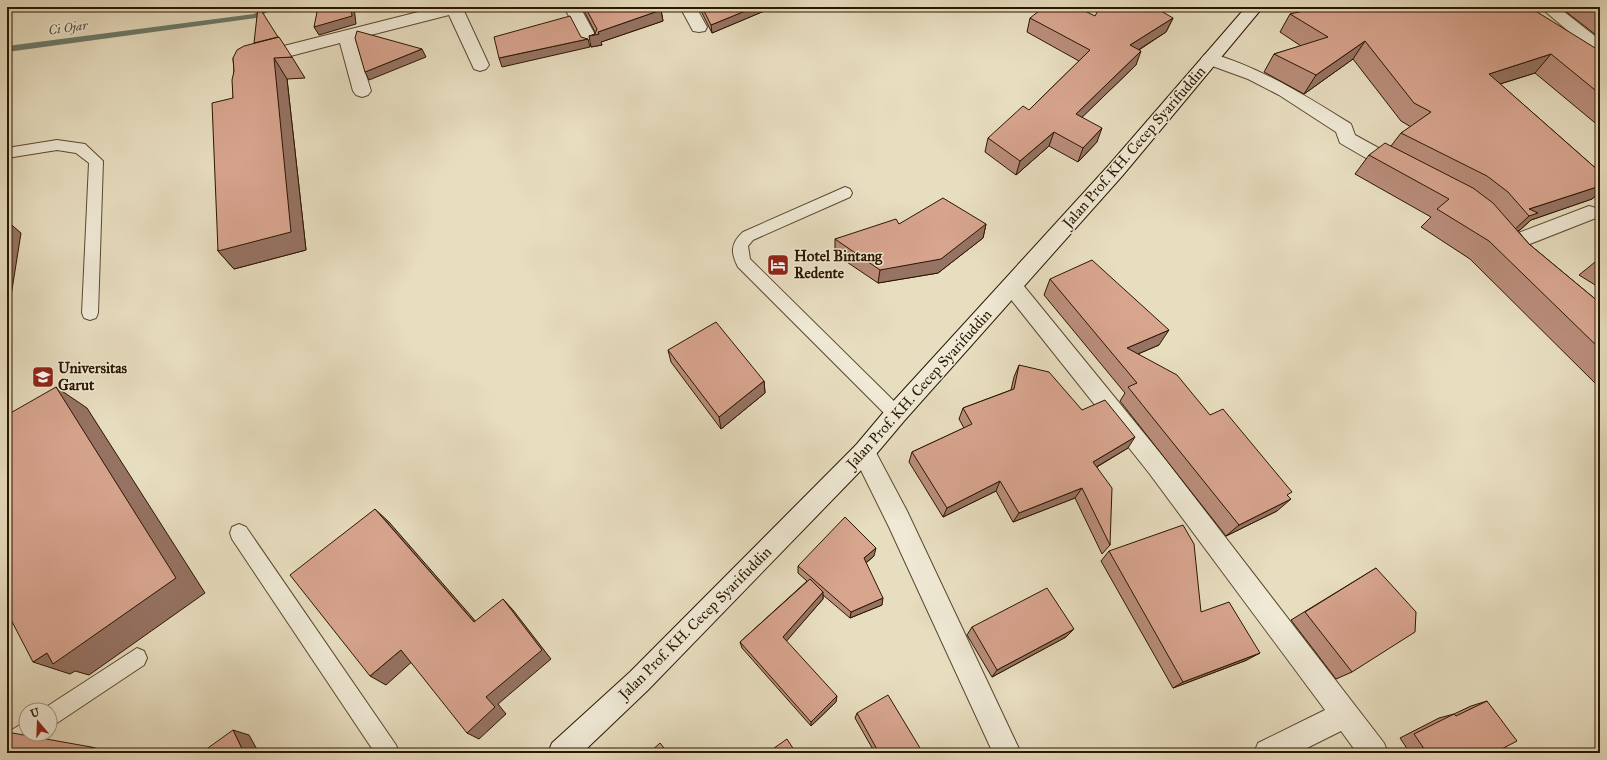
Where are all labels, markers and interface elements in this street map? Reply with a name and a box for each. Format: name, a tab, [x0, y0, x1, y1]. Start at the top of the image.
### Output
water label: Ci Ojar	[47, 17, 89, 39]
street label: Jalan Prof. KH. Cecep Syarifuddin	[1057, 62, 1210, 234]
place label: Hotel Bintang Redente	[794, 247, 883, 282]
hotel icon: Hotel Bintang Redente	[765, 252, 791, 278]
street label: Jalan Prof. KH. Cecep Syarifuddin	[841, 305, 996, 475]
place label: Universitas Garut	[58, 359, 128, 394]
school or university icon: Universitas Garut	[30, 364, 56, 390]
street label: Jalan Prof. KH. Cecep Syarifuddin	[613, 543, 776, 705]
north arrow	[18, 702, 58, 742]
text: U	[29, 705, 41, 721]

